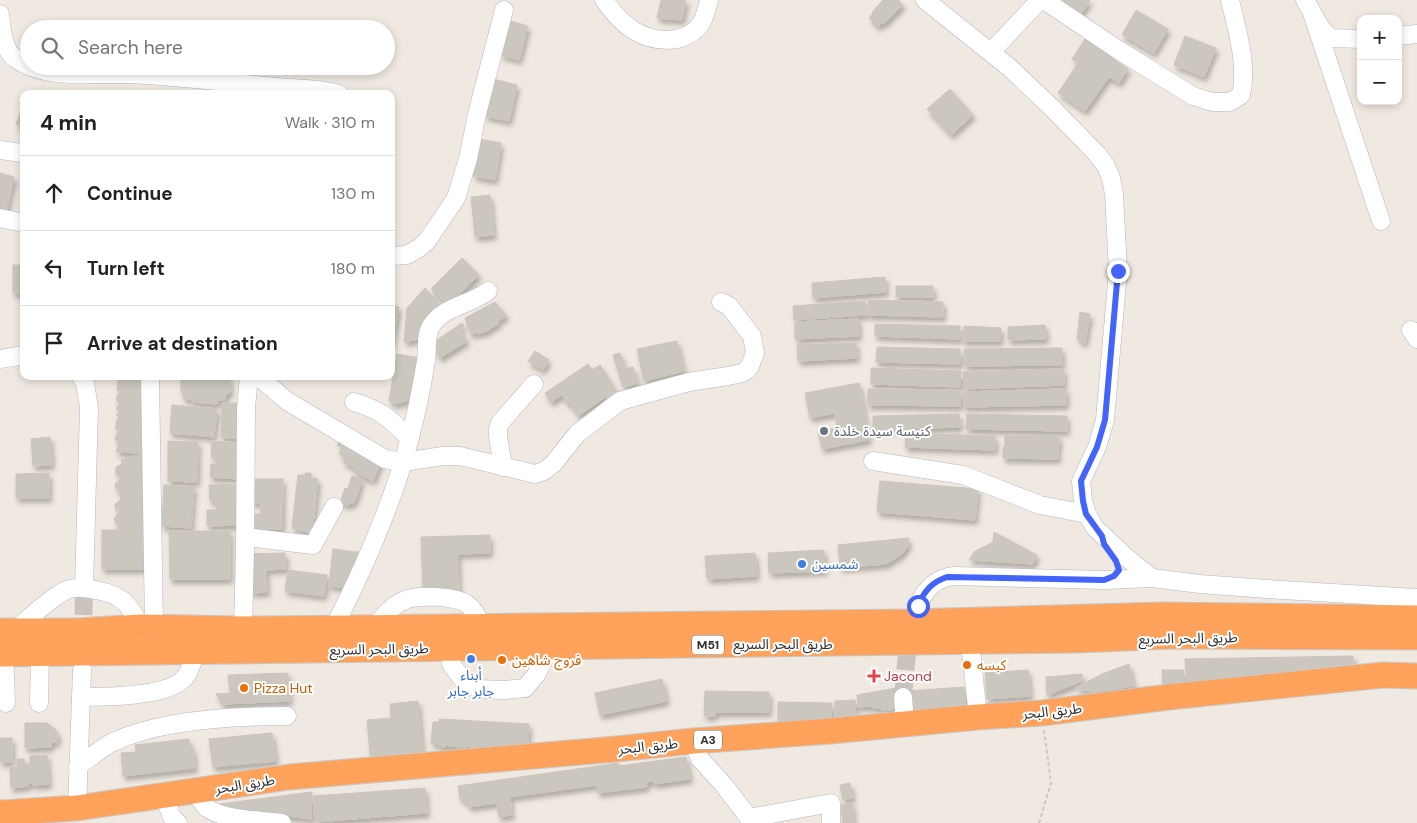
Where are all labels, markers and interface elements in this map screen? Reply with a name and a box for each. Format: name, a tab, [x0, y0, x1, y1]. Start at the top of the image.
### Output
map controls	[1357, 15, 1402, 105]
button: +	[1357, 15, 1402, 60]
search box	[20, 20, 395, 75]
icon: search	[38, 34, 66, 62]
text: Search here	[78, 35, 183, 60]
button: −	[1357, 60, 1402, 105]
text: 4 min	[40, 109, 97, 137]
text: Walk · 310 m	[285, 112, 375, 133]
icon: ahead	[40, 179, 68, 207]
text: Continue	[87, 181, 173, 206]
text: 130 m	[331, 183, 375, 204]
icon: left	[40, 254, 68, 282]
text: Turn left	[87, 256, 165, 281]
text: 180 m	[331, 258, 375, 279]
route end	[1107, 260, 1130, 283]
icon: arrive	[40, 329, 68, 357]
text: Arrive at destination	[87, 331, 278, 356]
place label: كنيسة سيدة خلدة	[834, 422, 931, 440]
marker: كنيسة سيدة خلدة	[818, 425, 830, 437]
place label: شمسين	[812, 555, 858, 573]
marker: شمسين	[796, 558, 808, 570]
route start	[907, 595, 930, 618]
street label: طريق البحر السريع	[1138, 628, 1238, 650]
street label: طريق البحر السريع	[733, 635, 833, 655]
road number: M51	[692, 636, 724, 654]
street label: طريق البحر السريع	[329, 639, 429, 661]
place label: فروج شاهين	[512, 651, 581, 671]
marker: أبناء جابر جابر	[465, 653, 477, 665]
marker: فروج شاهين	[496, 654, 508, 666]
place label: كبسه	[977, 656, 1007, 674]
marker: كبسه	[961, 659, 973, 671]
place label: أبناء جابر جابر	[447, 666, 494, 700]
place label: Jacond	[884, 667, 932, 685]
marker: Jacond	[868, 670, 880, 682]
place label: Pizza Hut	[254, 679, 313, 697]
marker: Pizza Hut	[238, 682, 250, 694]
street label: طريق البحر	[1020, 699, 1083, 724]
road number: A3	[694, 730, 722, 750]
street label: طريق البحر	[616, 734, 679, 759]
street label: طريق البحر	[213, 770, 276, 799]

